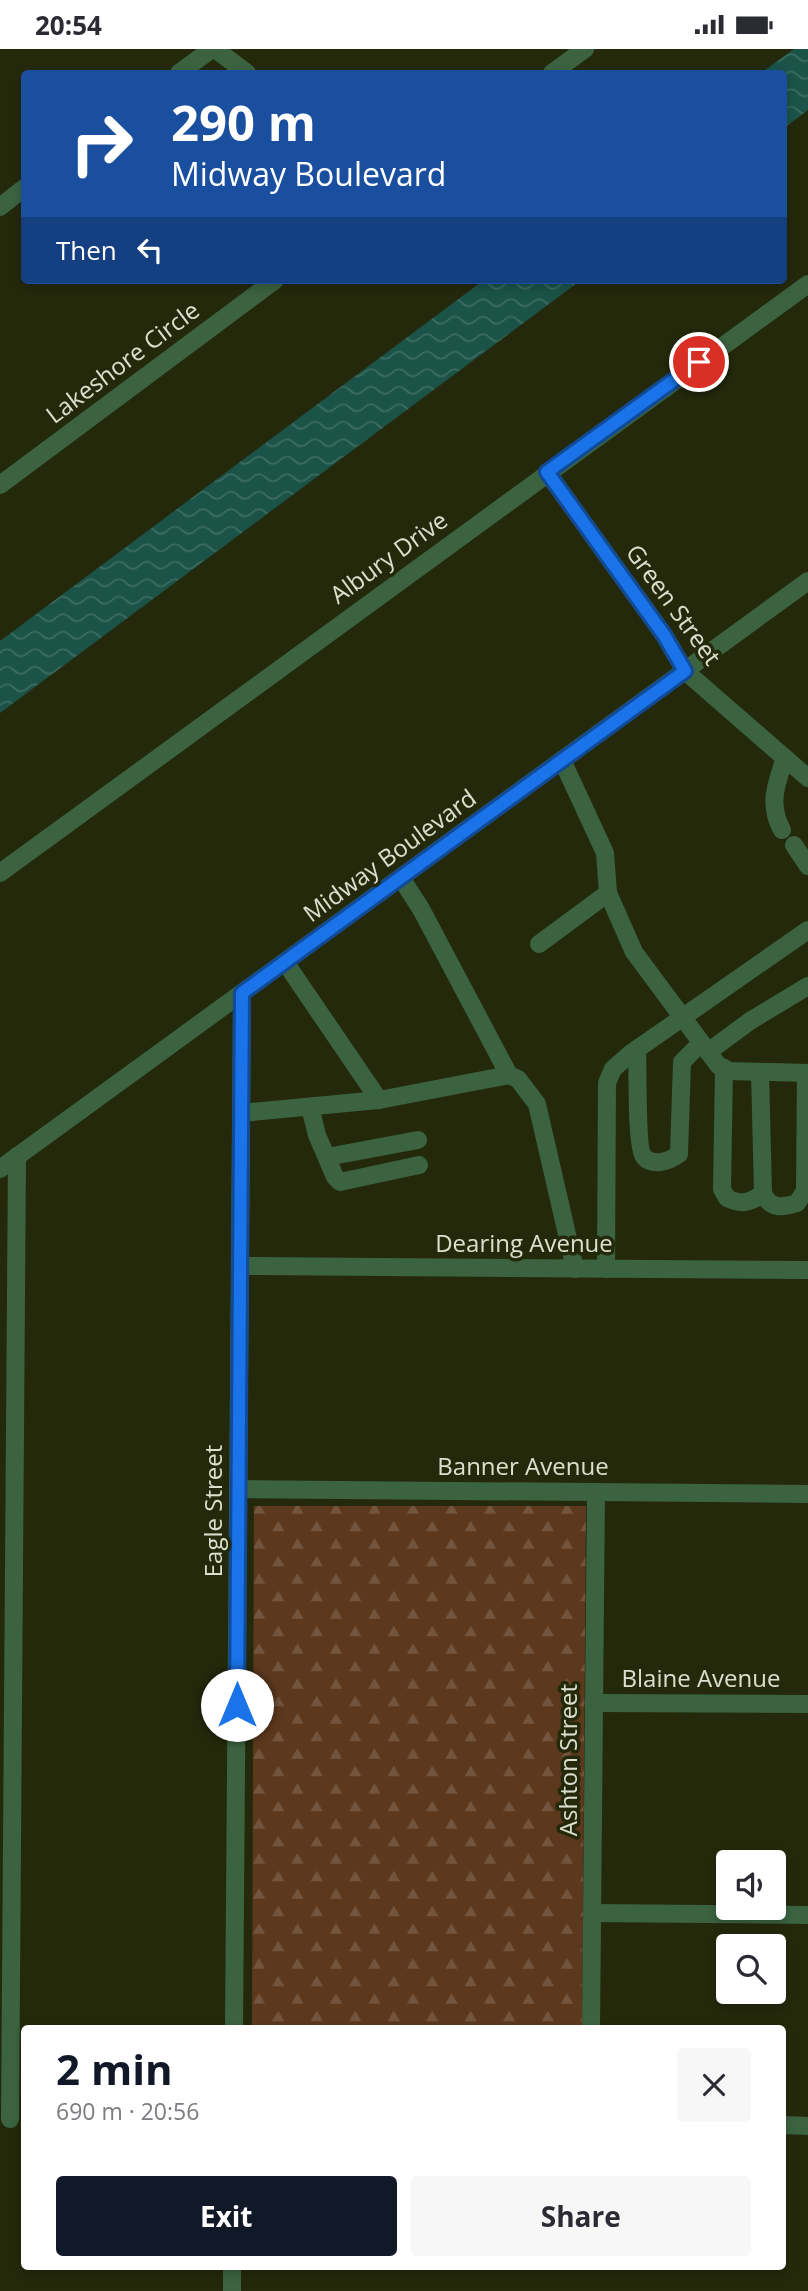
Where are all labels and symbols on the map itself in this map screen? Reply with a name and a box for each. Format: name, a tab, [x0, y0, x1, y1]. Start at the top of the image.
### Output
street label: Lakeshore Circle	[39, 293, 206, 430]
pin	[669, 332, 729, 392]
street label: Albury Drive	[323, 503, 453, 611]
street label: Green Street	[619, 537, 729, 671]
street label: Midway Boulevard	[296, 781, 482, 929]
street label: Dearing Avenue	[435, 1226, 613, 1259]
street label: Eagle Street	[196, 1445, 229, 1577]
street label: Banner Avenue	[437, 1449, 609, 1482]
street label: Blaine Avenue	[622, 1661, 780, 1694]
position arrow	[200, 1668, 274, 1742]
street label: Ashton Street	[551, 1684, 584, 1836]

